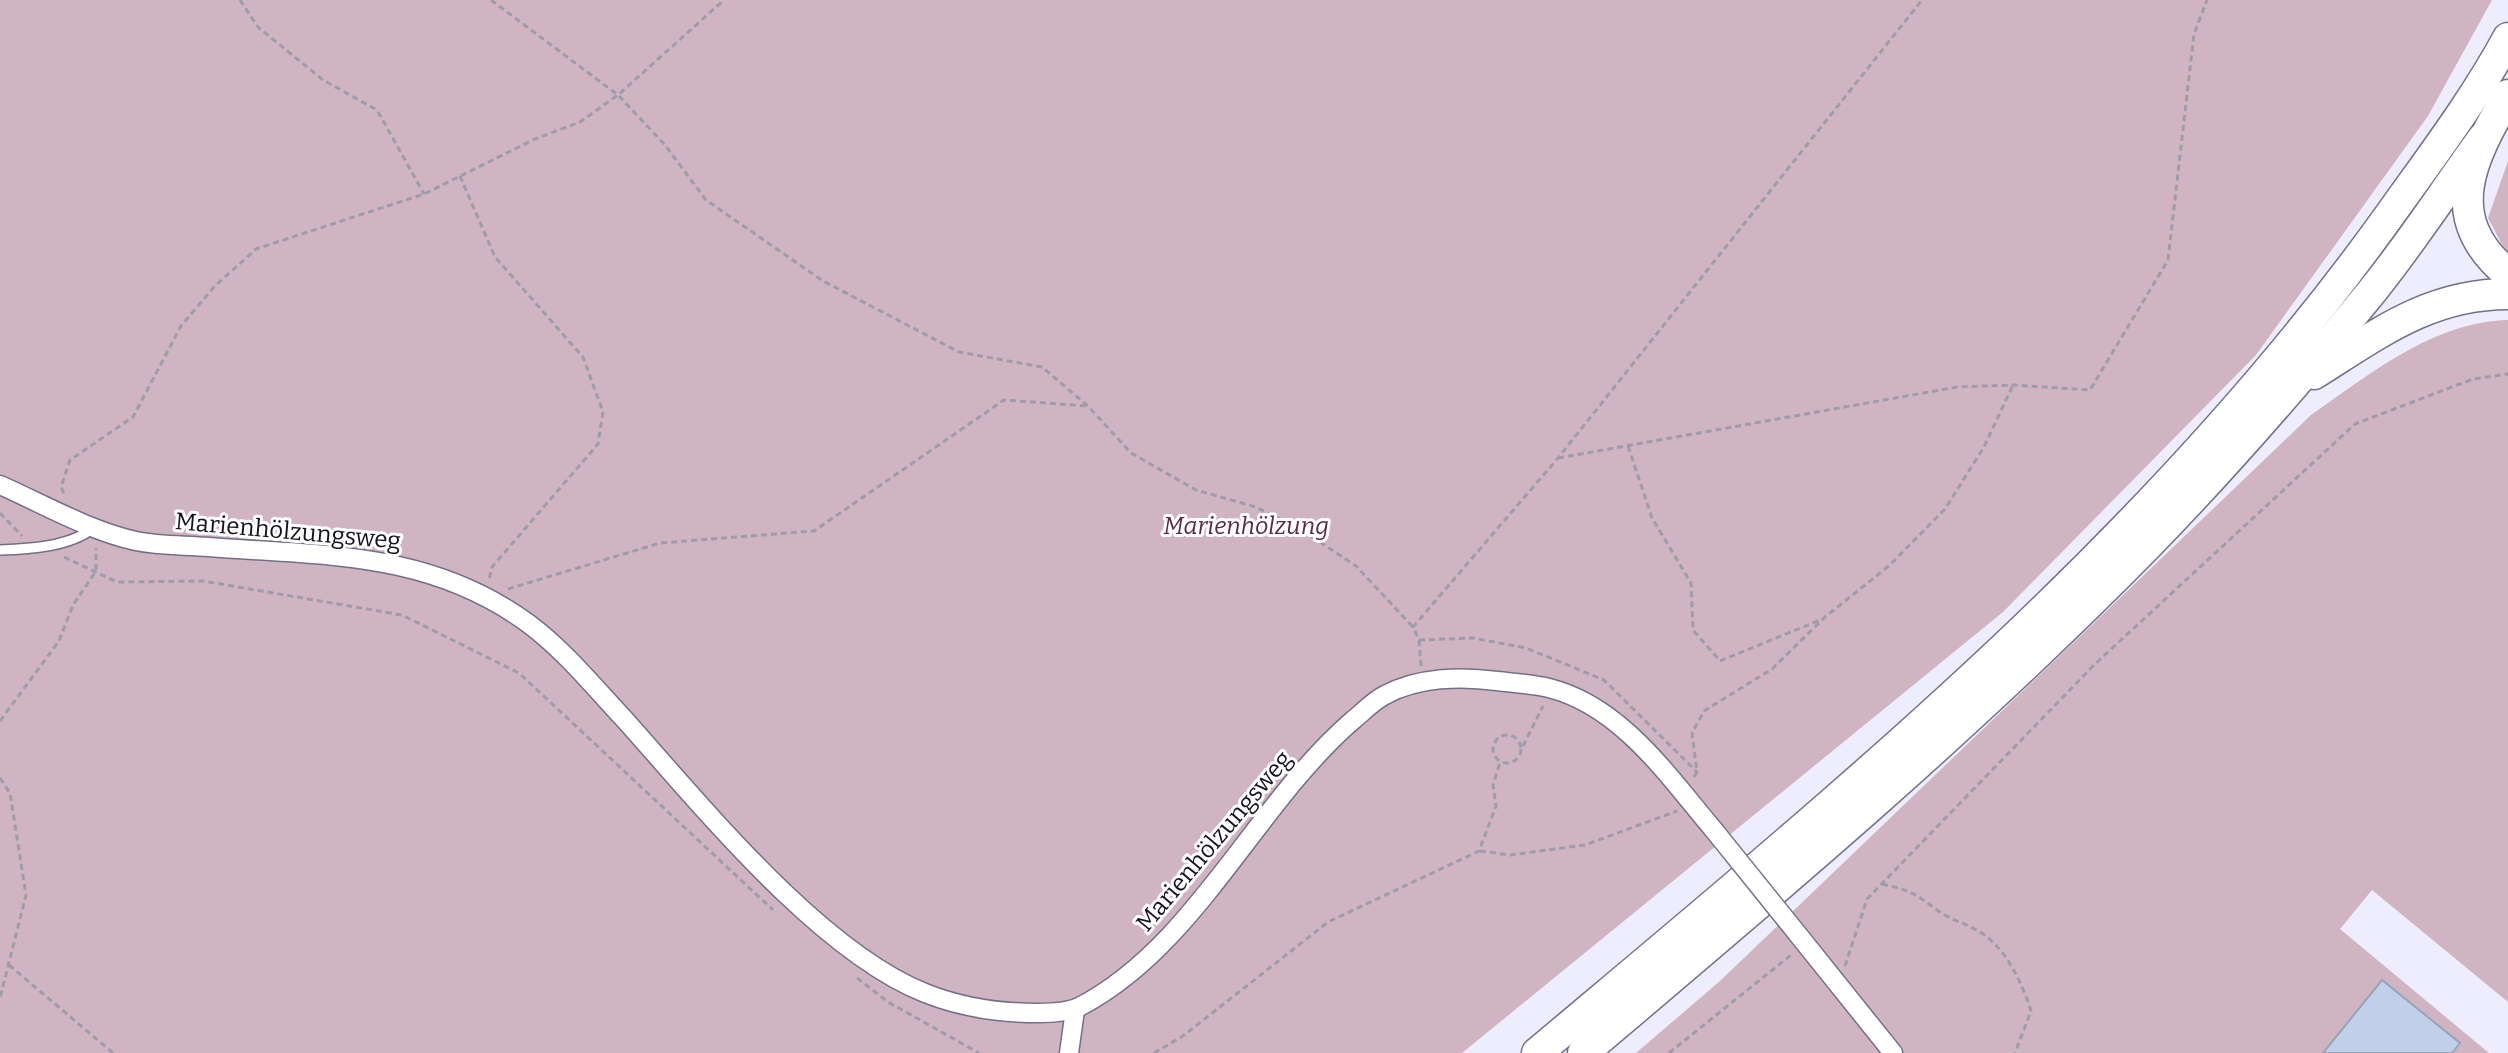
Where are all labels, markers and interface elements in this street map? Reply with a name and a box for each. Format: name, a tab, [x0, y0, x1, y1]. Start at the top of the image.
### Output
street label: Marienhölzungsweg	[174, 507, 402, 555]
park label: Marienhölzung	[1163, 512, 1329, 540]
street label: Marienhölzungsweg	[1130, 745, 1298, 937]

